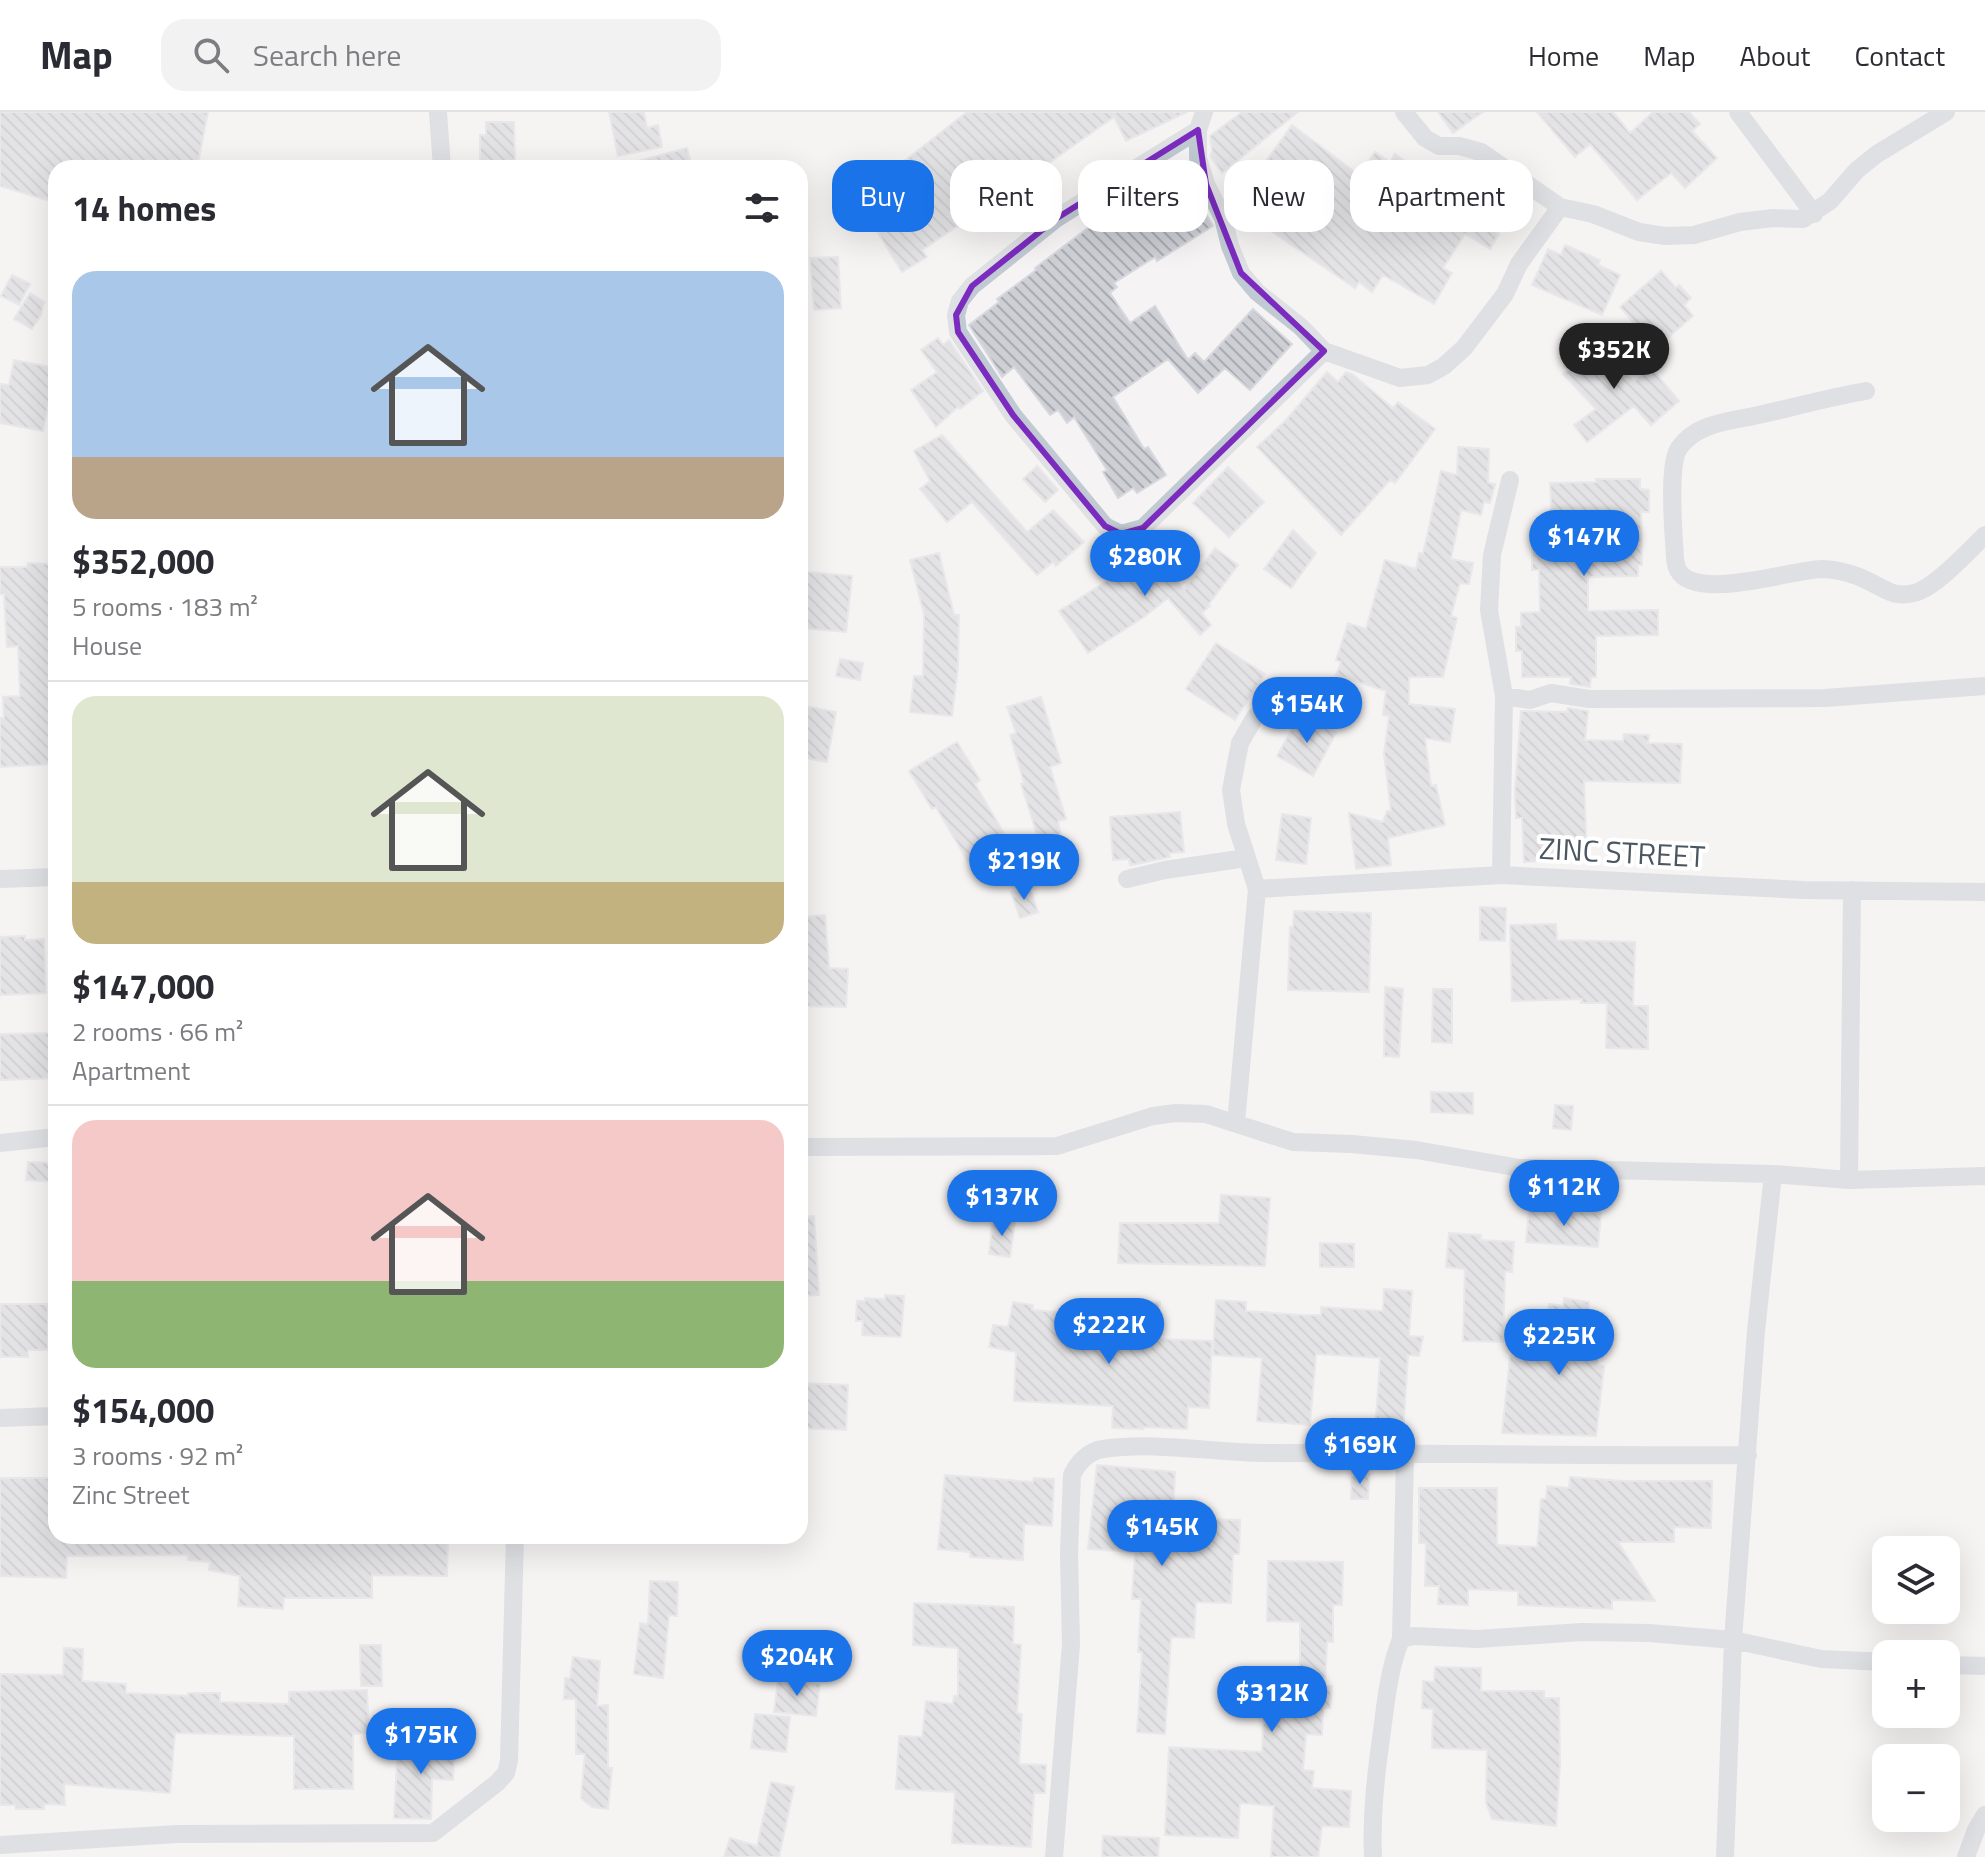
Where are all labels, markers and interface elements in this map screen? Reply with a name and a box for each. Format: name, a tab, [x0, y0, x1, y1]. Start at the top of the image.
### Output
search box	[161, 19, 721, 91]
text: Map	[40, 26, 113, 84]
text: Search here	[253, 32, 402, 78]
icon: search	[189, 33, 233, 77]
text: Home	[1528, 34, 1599, 77]
text: Map	[1643, 34, 1696, 77]
text: About	[1740, 34, 1810, 77]
text: Contact	[1854, 34, 1945, 77]
chip: Buy	[832, 160, 934, 232]
chip: Rent	[950, 160, 1062, 232]
chip: Filters	[1078, 160, 1208, 232]
chip: New	[1224, 160, 1334, 232]
chip: Apartment	[1350, 160, 1533, 232]
text: 14 homes	[72, 182, 216, 234]
icon: filters	[740, 186, 784, 230]
icon: home	[356, 323, 500, 467]
pin: $352K	[1558, 323, 1670, 391]
text: $352K	[1577, 329, 1651, 368]
pin: $147K	[1528, 510, 1640, 578]
text: $147K	[1547, 516, 1621, 555]
pin: $280K	[1089, 530, 1201, 598]
text: $352,000	[72, 535, 214, 587]
text: $280K	[1108, 536, 1182, 575]
text: 5 rooms · 183 m²	[72, 587, 258, 626]
text: House	[72, 626, 142, 665]
pin: $154K	[1251, 677, 1363, 745]
text: $154K	[1270, 683, 1344, 722]
icon: home	[356, 748, 500, 892]
street label: ZINC STREET	[1538, 825, 1706, 879]
pin: $219K	[968, 834, 1080, 902]
text: $219K	[987, 840, 1061, 879]
text: $147,000	[72, 960, 214, 1012]
text: 2 rooms · 66 m²	[72, 1012, 243, 1051]
text: Apartment	[72, 1051, 190, 1090]
pin: $112K	[1508, 1160, 1620, 1228]
text: $112K	[1527, 1166, 1601, 1205]
pin: $137K	[946, 1170, 1058, 1238]
icon: home	[356, 1172, 500, 1316]
text: $137K	[965, 1176, 1039, 1215]
pin: $222K	[1053, 1298, 1165, 1366]
text: $222K	[1072, 1304, 1146, 1343]
pin: $225K	[1503, 1309, 1615, 1377]
text: $225K	[1522, 1315, 1596, 1354]
text: $154,000	[72, 1384, 214, 1436]
pin: $169K	[1304, 1418, 1416, 1486]
text: $169K	[1323, 1424, 1397, 1463]
text: 3 rooms · 92 m²	[72, 1436, 243, 1475]
text: Zinc Street	[72, 1475, 190, 1514]
pin: $145K	[1106, 1500, 1218, 1568]
text: $145K	[1125, 1506, 1199, 1545]
map controls	[1872, 1536, 1960, 1832]
button: layers	[1872, 1536, 1960, 1624]
pin: $204K	[741, 1630, 853, 1698]
text: $204K	[760, 1636, 834, 1675]
button: +	[1872, 1640, 1960, 1728]
pin: $312K	[1216, 1666, 1328, 1734]
text: $312K	[1235, 1672, 1309, 1711]
pin: $175K	[365, 1708, 477, 1776]
text: $175K	[384, 1714, 458, 1753]
button: −	[1872, 1744, 1960, 1832]

